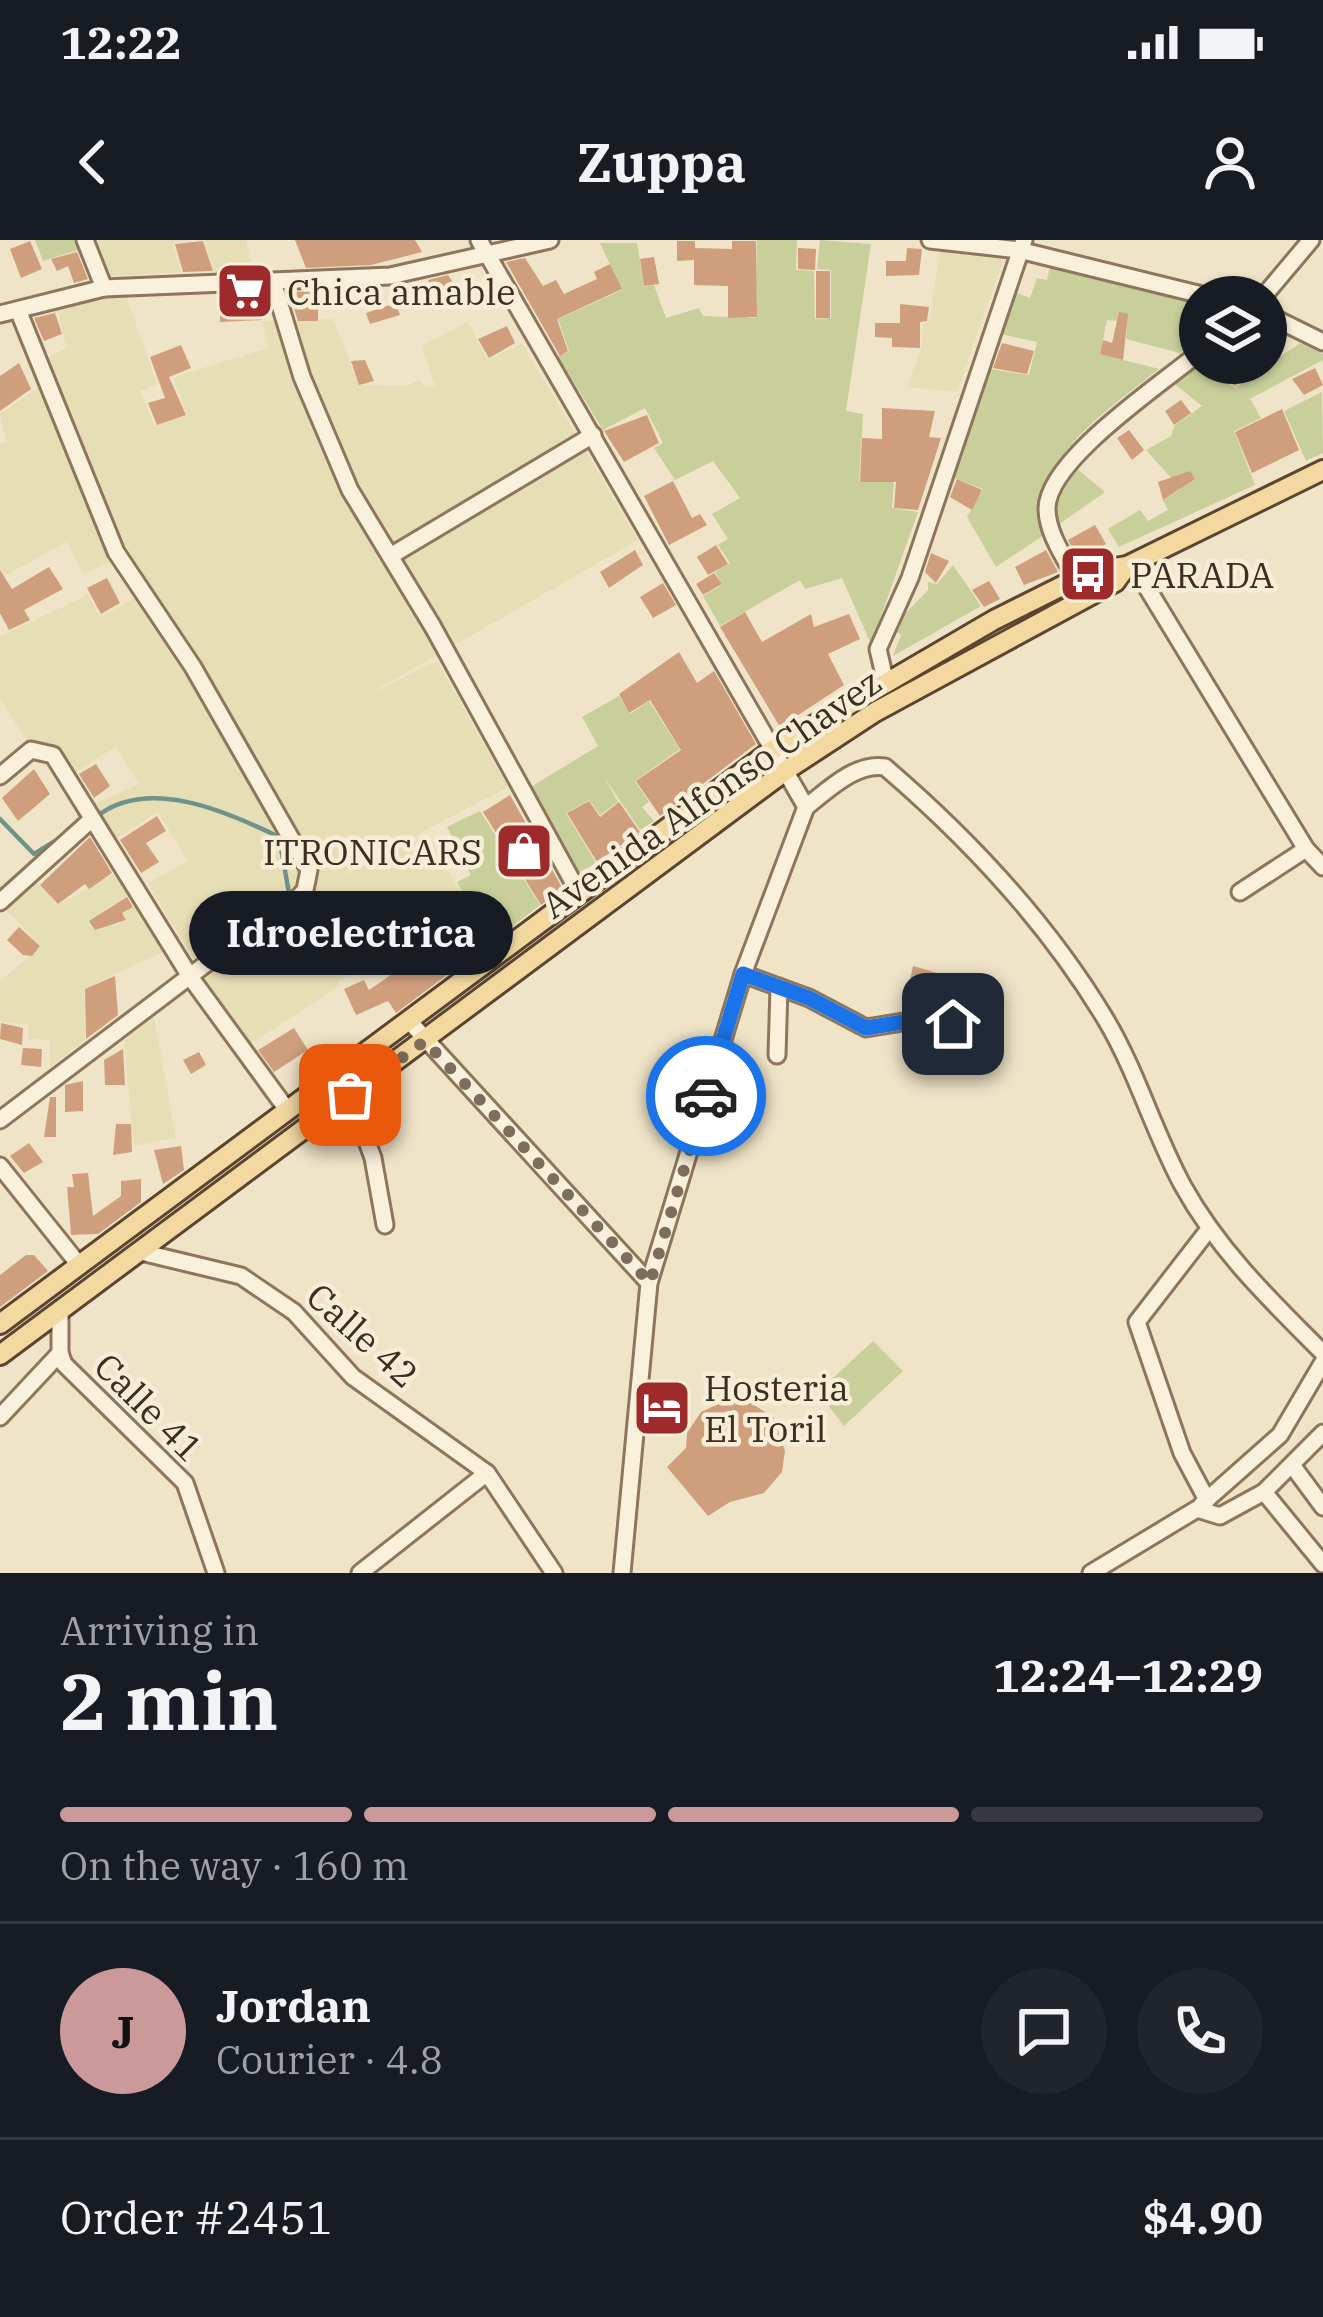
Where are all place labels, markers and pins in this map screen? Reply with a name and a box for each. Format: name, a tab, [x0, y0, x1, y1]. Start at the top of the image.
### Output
supermarket icon: Chica amable	[214, 260, 276, 322]
place label: Chica amable	[287, 268, 516, 315]
bus stop icon: PARADA	[1057, 543, 1119, 605]
place label: PARADA	[1130, 551, 1274, 598]
shop icon: ITRONICARS	[493, 820, 555, 882]
place label: ITRONICARS	[263, 828, 482, 875]
callout: Idroelectrica	[188, 891, 512, 975]
pin	[902, 973, 1004, 1075]
pin	[299, 1044, 401, 1146]
place label: Hosteria El Toril	[704, 1364, 849, 1452]
hotel icon: Hosteria El Toril	[631, 1377, 693, 1439]

